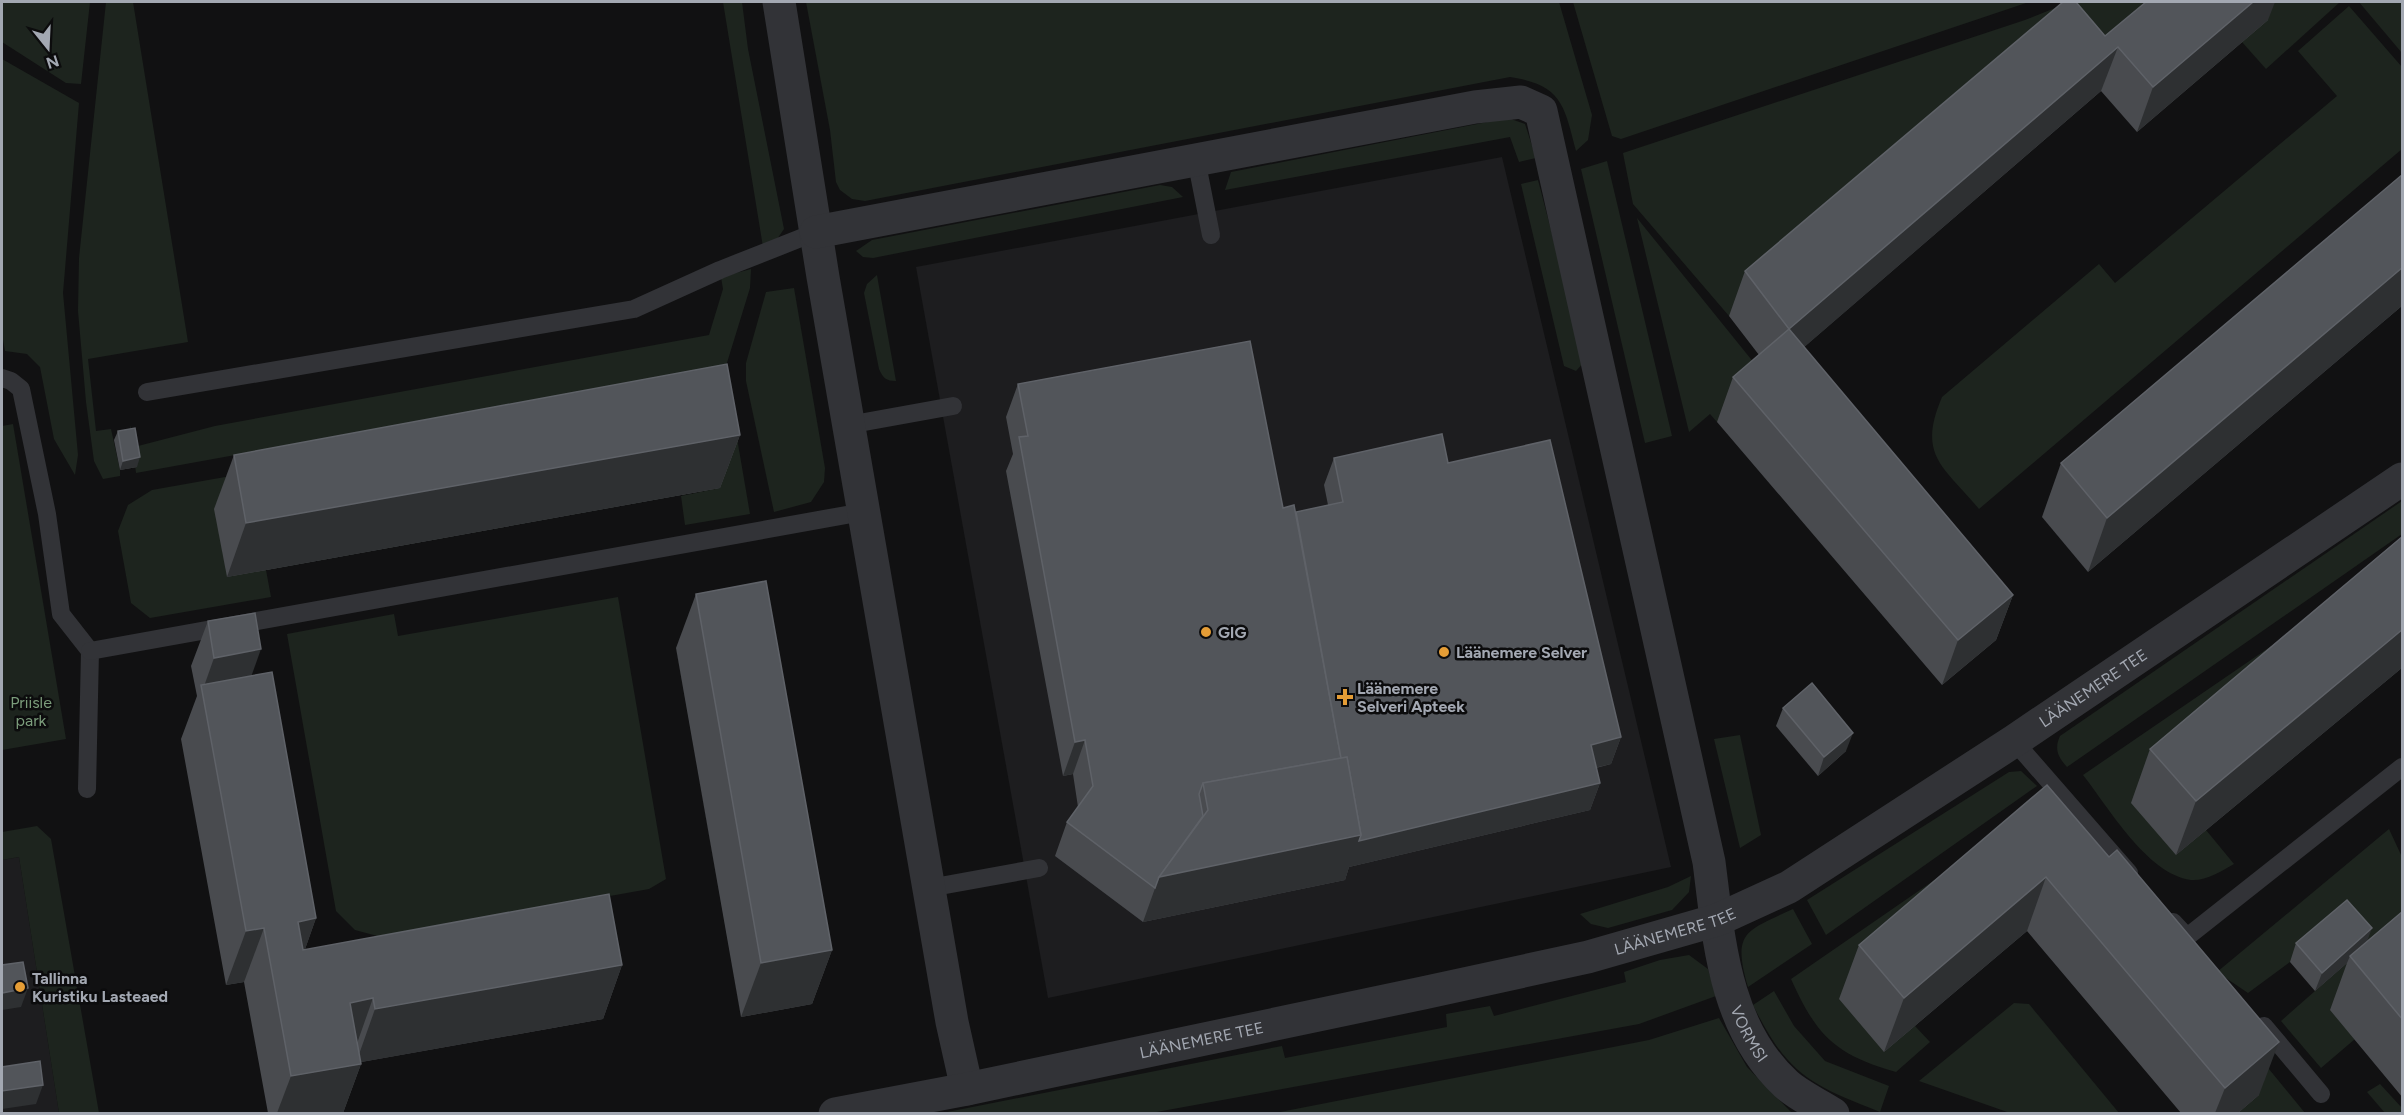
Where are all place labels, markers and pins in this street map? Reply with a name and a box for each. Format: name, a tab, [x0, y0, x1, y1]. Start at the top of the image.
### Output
place label: GIG	[1218, 623, 1246, 642]
marker: GIG	[1199, 625, 1213, 639]
place label: Läänemere Selver	[1456, 643, 1587, 662]
marker: Läänemere Selver	[1437, 645, 1451, 659]
place label: Läänemere Selveri Apteek	[1357, 679, 1465, 716]
marker: Läänemere Selveri Apteek	[1338, 690, 1352, 704]
place label: Tallinna Kuristiku Lasteaed	[32, 969, 168, 1006]
marker: Tallinna Kuristiku Lasteaed	[13, 980, 27, 994]

